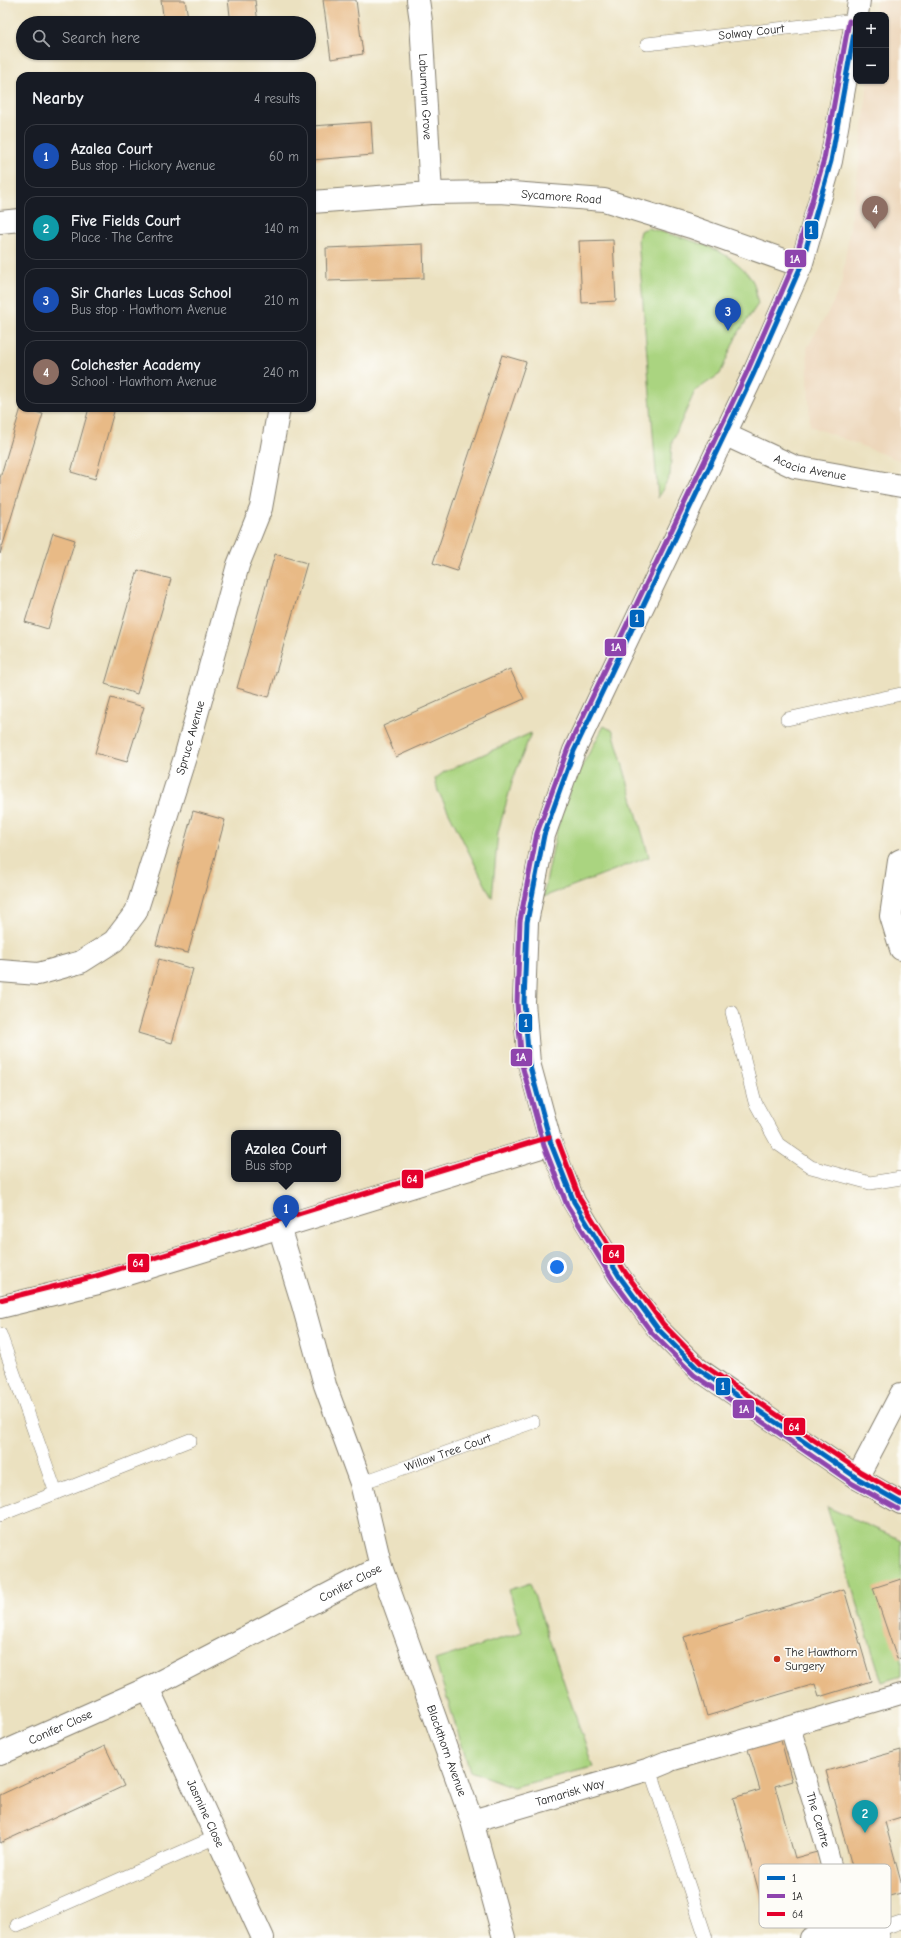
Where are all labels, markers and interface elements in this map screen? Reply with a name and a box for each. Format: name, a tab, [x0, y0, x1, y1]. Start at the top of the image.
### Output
map controls	[853, 12, 889, 84]
button: +	[853, 12, 889, 48]
search box	[16, 16, 316, 60]
street label: Solway Court	[718, 21, 786, 43]
icon: search	[30, 27, 52, 49]
text: Search here	[62, 29, 140, 47]
button: −	[853, 48, 889, 84]
street label: Laburnum Grove	[416, 53, 435, 140]
text: Nearby	[32, 89, 83, 108]
text: 4 results	[254, 91, 300, 106]
text: Azalea Court	[71, 140, 152, 158]
text: 1	[43, 149, 49, 164]
text: 60 m	[269, 149, 299, 164]
text: Bus stop · Hickory Avenue	[71, 158, 215, 173]
street label: Sycamore Road	[521, 187, 602, 207]
pin: 4	[862, 196, 888, 229]
text: Five Fields Court	[71, 212, 181, 230]
line badge: 1	[804, 220, 819, 240]
text: 2	[43, 221, 49, 236]
text: 140 m	[265, 221, 299, 236]
text: 1	[809, 224, 813, 237]
text: Place · The Centre	[71, 230, 173, 245]
line badge: 1A	[784, 249, 807, 268]
text: 1A	[790, 253, 800, 266]
text: Sir Charles Lucas School	[71, 284, 232, 302]
text: 3	[43, 293, 49, 308]
text: 210 m	[264, 293, 299, 308]
pin: 3	[715, 298, 741, 331]
text: Bus stop · Hawthorn Avenue	[71, 302, 227, 317]
text: Colchester Academy	[71, 356, 200, 374]
text: 4	[43, 365, 49, 380]
text: 240 m	[263, 365, 299, 380]
text: School · Hawthorn Avenue	[71, 374, 217, 389]
street label: Acacia Avenue	[772, 451, 847, 483]
line badge: 1	[629, 609, 645, 628]
text: 1	[635, 612, 639, 625]
line badge: 1A	[604, 638, 627, 657]
text: 1A	[611, 641, 621, 654]
street label: Spruce Avenue	[173, 699, 207, 776]
line badge: 1	[518, 1013, 533, 1033]
text: 1	[524, 1017, 528, 1030]
line badge: 1A	[510, 1048, 533, 1067]
text: 1A	[516, 1051, 526, 1064]
popup	[231, 1130, 341, 1182]
text: Azalea Court	[245, 1140, 327, 1158]
text: Bus stop	[245, 1158, 292, 1173]
line badge: 64	[401, 1169, 424, 1189]
text: 64	[407, 1173, 417, 1186]
pin: 1	[273, 1195, 299, 1228]
line badge: 64	[602, 1244, 625, 1264]
text: 64	[609, 1248, 619, 1261]
line badge: 64	[127, 1253, 150, 1273]
text: 64	[133, 1257, 143, 1270]
your location	[547, 1257, 567, 1277]
line badge: 1	[715, 1377, 731, 1396]
text: 1	[721, 1380, 725, 1393]
line badge: 1A	[732, 1399, 755, 1419]
text: 1A	[739, 1403, 749, 1416]
line badge: 64	[783, 1417, 806, 1436]
text: 64	[789, 1421, 799, 1434]
street label: Willow Tree Court	[403, 1430, 493, 1474]
street label: Conifer Close	[317, 1561, 384, 1605]
place label: The Hawthorn Surgery	[785, 1645, 857, 1673]
marker: The Hawthorn Surgery	[772, 1654, 782, 1664]
street label: Blackthorn Avenue	[424, 1703, 470, 1798]
street label: Conifer Close	[26, 1707, 94, 1747]
street label: Tamarisk Way	[534, 1776, 607, 1809]
street label: Jasmine Close	[184, 1777, 227, 1850]
street label: The Centre	[803, 1791, 833, 1849]
pin: 2	[852, 1800, 878, 1833]
legend	[759, 1864, 891, 1928]
text: 1	[792, 1872, 796, 1885]
text: 1A	[792, 1890, 803, 1903]
text: 64	[792, 1908, 803, 1921]

